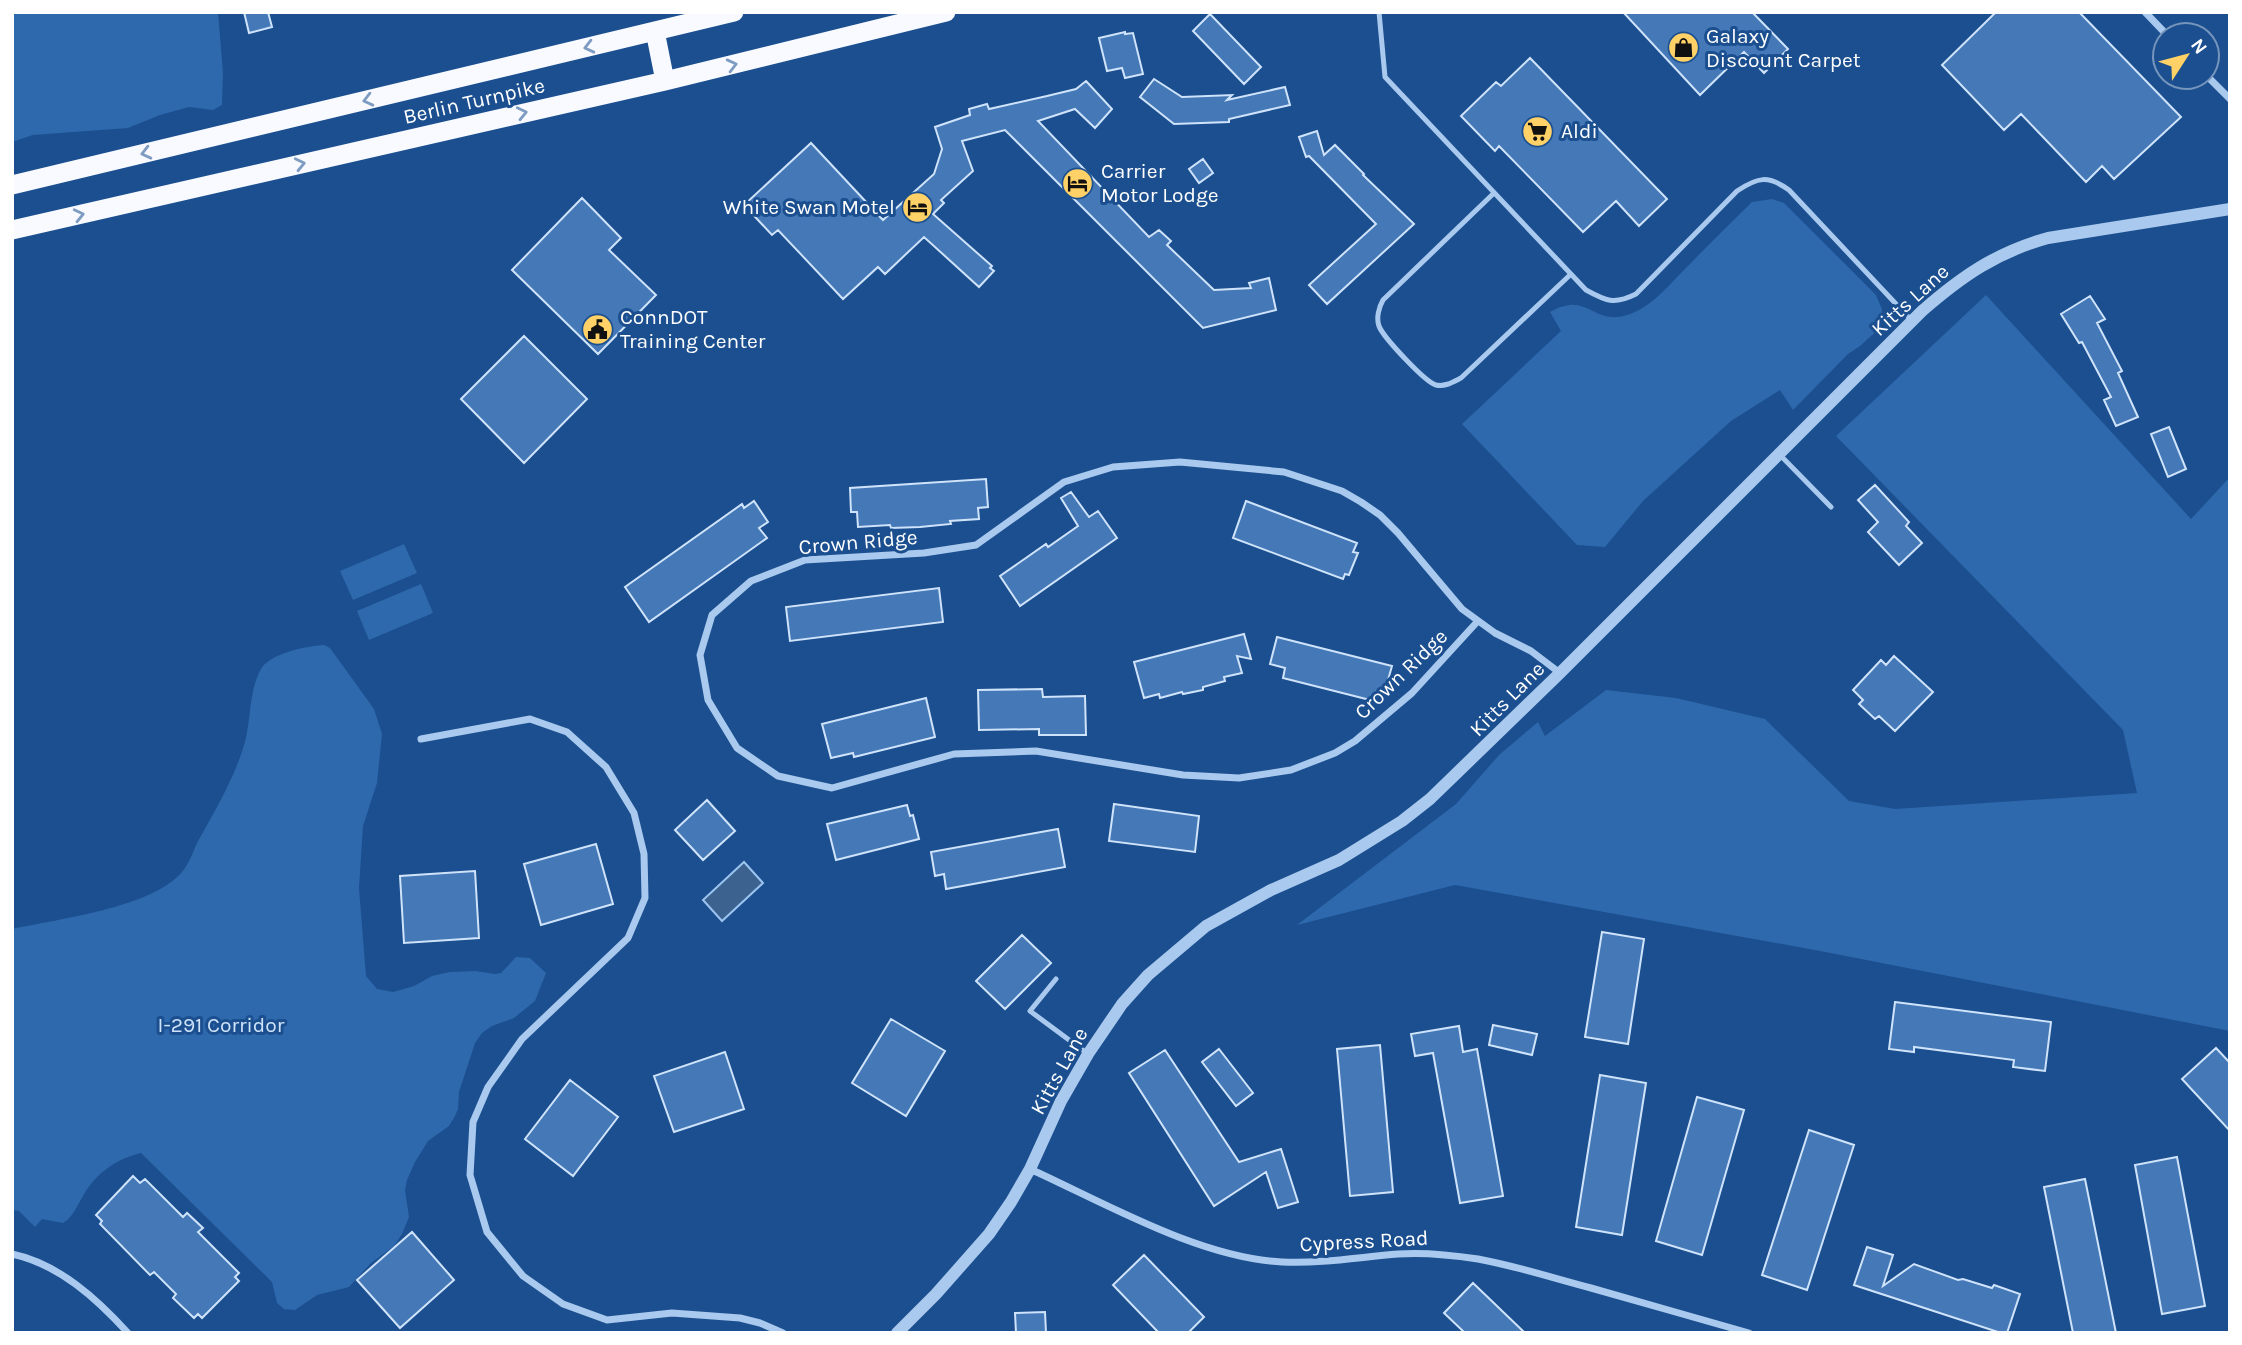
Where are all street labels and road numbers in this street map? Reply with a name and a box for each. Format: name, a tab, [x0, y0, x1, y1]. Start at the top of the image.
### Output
street label: Berlin Turnpike	[401, 73, 547, 129]
street label: Kitts Lane	[1866, 259, 1954, 341]
street label: Crown Ridge	[798, 525, 918, 559]
street label: Crown Ridge	[1350, 624, 1452, 724]
street label: Kitts Lane	[1465, 657, 1549, 741]
street label: Kitts Lane	[1025, 1023, 1093, 1119]
street label: Cypress Road	[1299, 1226, 1429, 1256]

